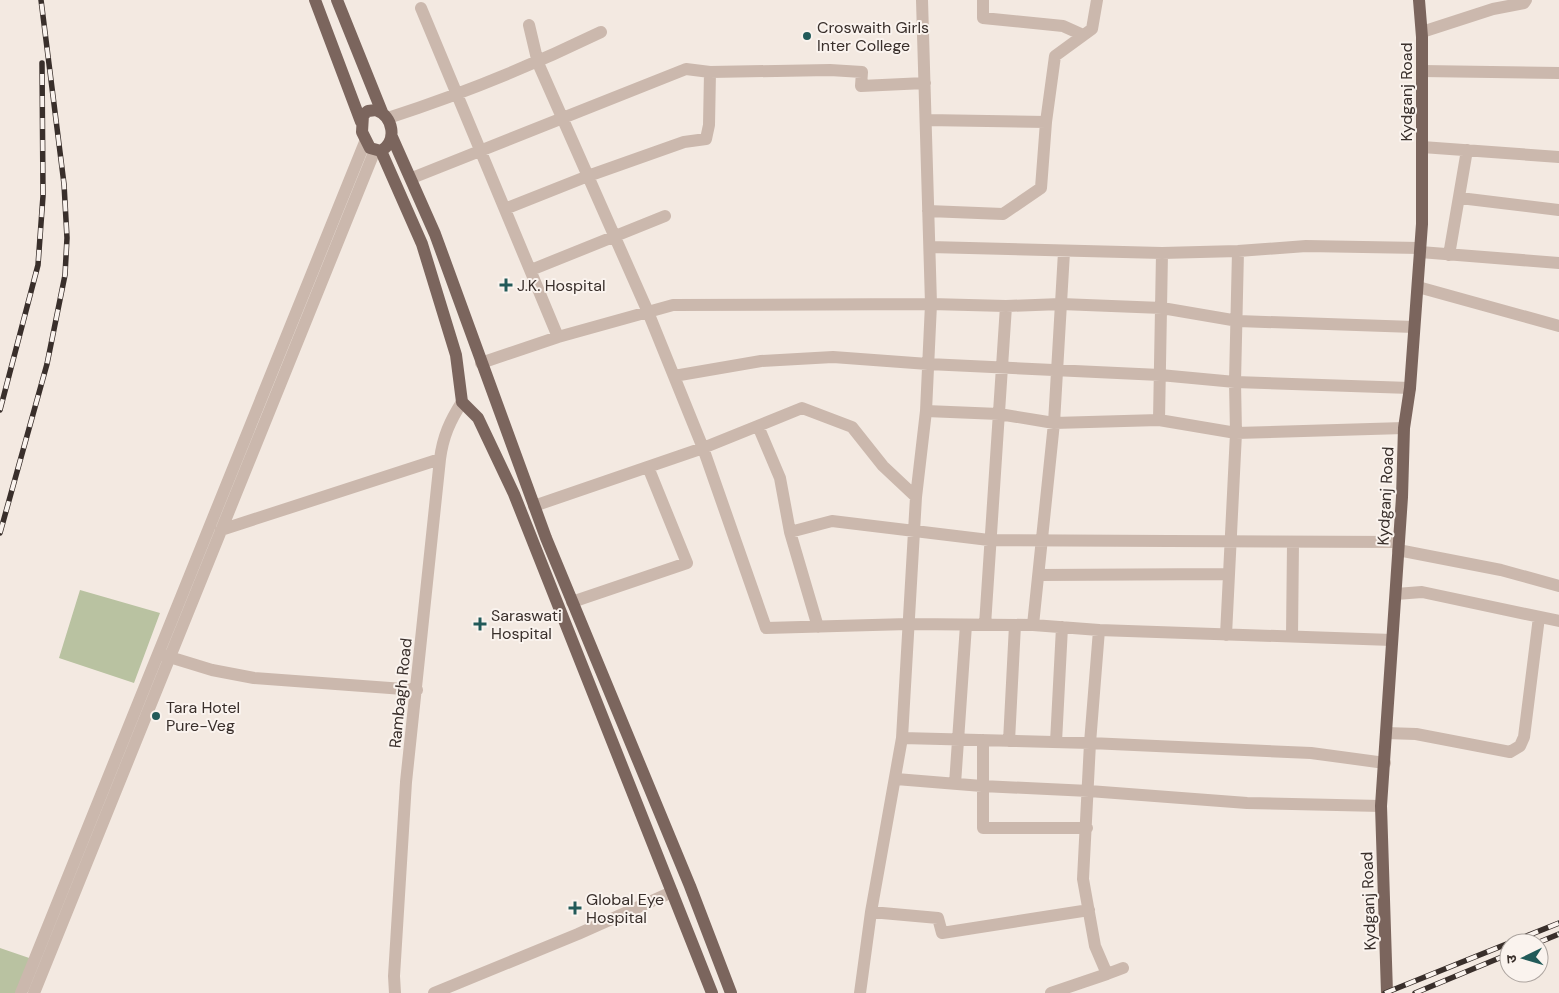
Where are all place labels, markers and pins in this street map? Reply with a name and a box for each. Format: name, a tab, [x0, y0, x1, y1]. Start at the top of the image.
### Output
place label: Croswaith Girls Inter College	[817, 17, 929, 56]
marker: Croswaith Girls Inter College	[801, 30, 813, 42]
place label: J.K. Hospital	[517, 275, 605, 296]
marker: J.K. Hospital	[499, 278, 513, 292]
place label: Saraswati Hospital	[491, 605, 562, 644]
marker: Saraswati Hospital	[473, 617, 487, 631]
place label: Tara Hotel Pure-Veg	[166, 697, 240, 736]
marker: Tara Hotel Pure-Veg	[150, 710, 162, 722]
place label: Global Eye Hospital	[586, 889, 664, 928]
marker: Global Eye Hospital	[568, 901, 582, 915]

